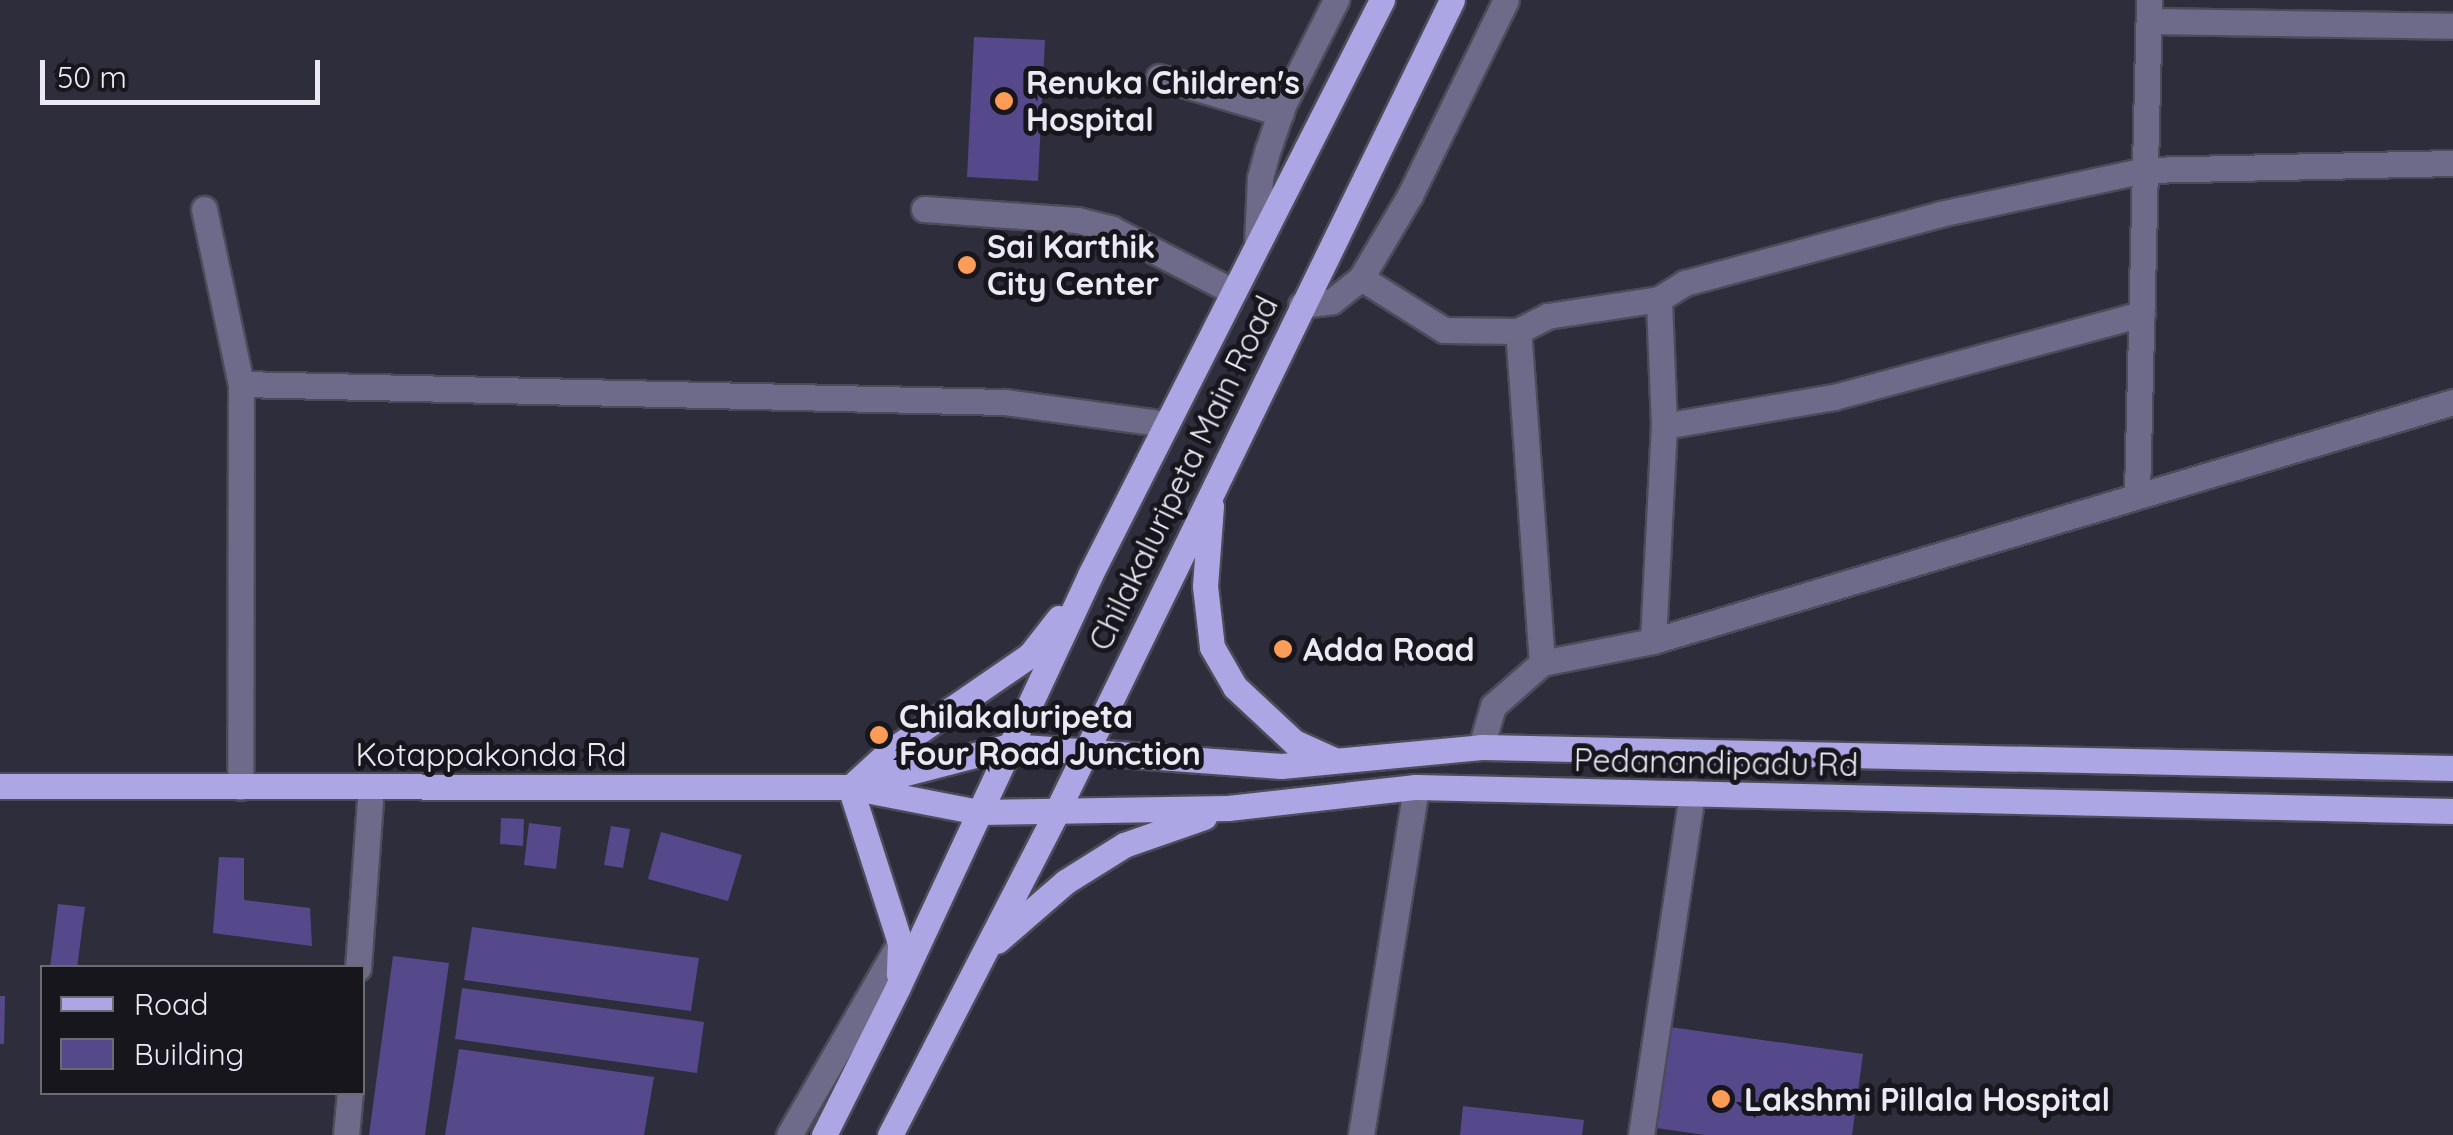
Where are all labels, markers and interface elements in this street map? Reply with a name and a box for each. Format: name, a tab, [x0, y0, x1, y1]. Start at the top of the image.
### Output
scale bar	[45, 40, 325, 102]
text: 50 m	[57, 58, 127, 96]
place label: Renuka Children's Hospital	[1026, 64, 1300, 139]
marker: Renuka Children's Hospital	[991, 88, 1017, 114]
place label: Sai Karthik City Center	[987, 228, 1159, 303]
marker: Sai Karthik City Center	[956, 254, 978, 276]
street label: Chilakaluripeta Main Road	[1080, 290, 1286, 656]
place label: Adda Road	[1303, 630, 1475, 668]
marker: Adda Road	[1272, 638, 1294, 660]
place label: Chilakaluripeta Four Road Junction	[899, 698, 1201, 773]
marker: Chilakaluripeta Four Road Junction	[868, 724, 890, 746]
street label: Kotappakonda Rd	[355, 735, 627, 773]
street label: Pedanandipadu Rd	[1573, 740, 1859, 784]
legend	[40, 965, 365, 1095]
text: Road	[134, 985, 208, 1023]
text: Building	[134, 1035, 244, 1073]
place label: Lakshmi Pillala Hospital	[1744, 1080, 2110, 1118]
marker: Lakshmi Pillala Hospital	[1708, 1086, 1734, 1112]

